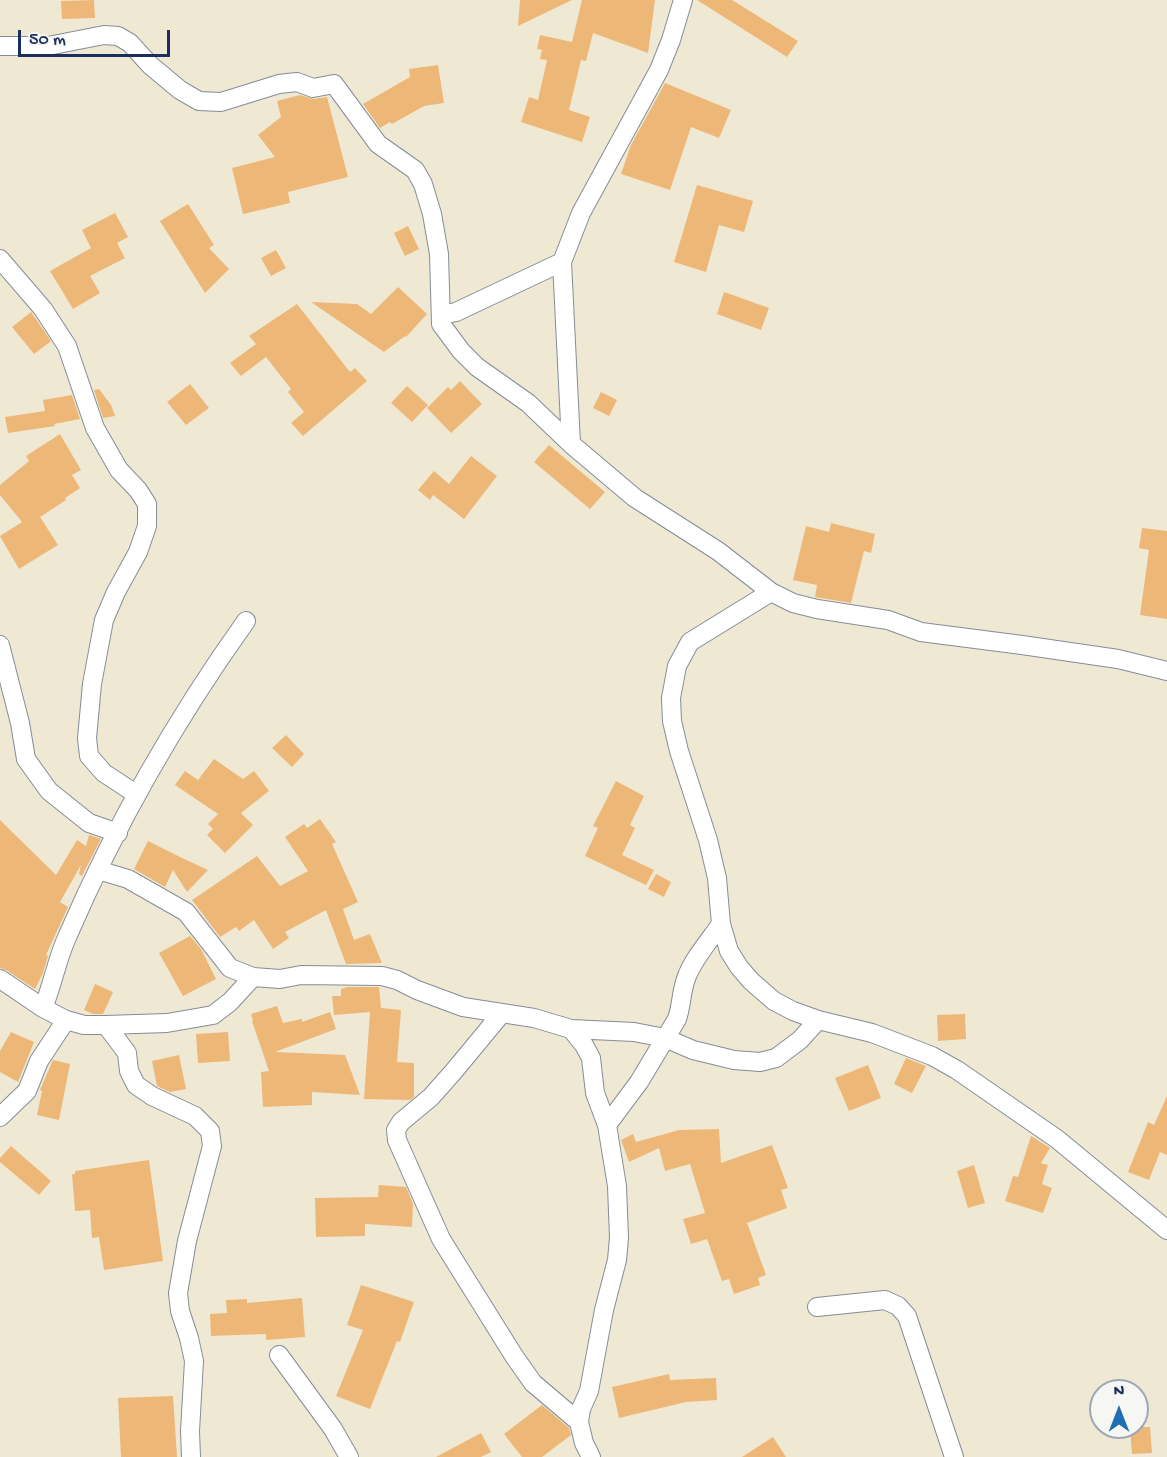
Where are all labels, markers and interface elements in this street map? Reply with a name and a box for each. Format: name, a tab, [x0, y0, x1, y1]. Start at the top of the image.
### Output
scale bar	[21, 18, 172, 56]
text: 50 m	[29, 30, 66, 51]
north arrow	[1089, 1379, 1149, 1439]
text: N	[1114, 1383, 1124, 1402]

